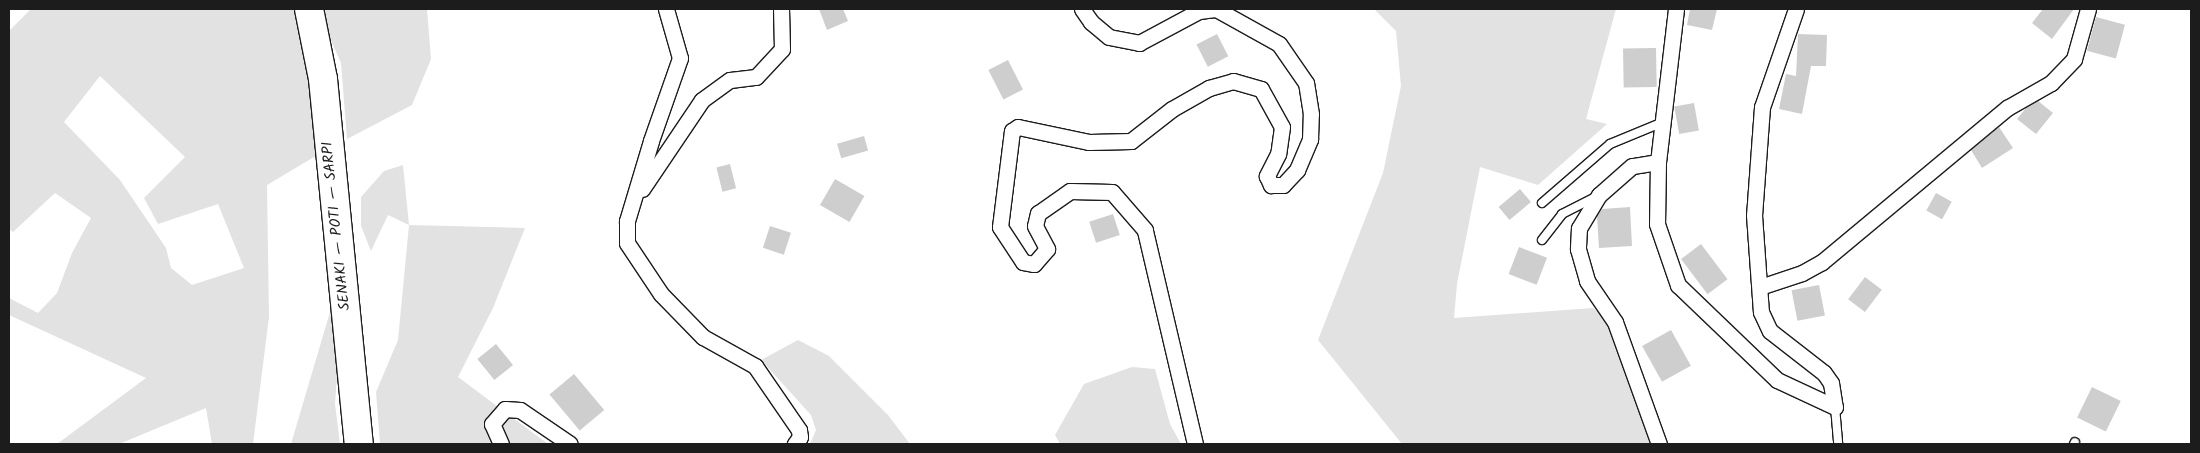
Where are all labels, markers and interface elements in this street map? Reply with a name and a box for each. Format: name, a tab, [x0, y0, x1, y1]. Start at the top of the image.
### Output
street label: SENAKI — POTI — SARPI	[319, 141, 355, 311]

